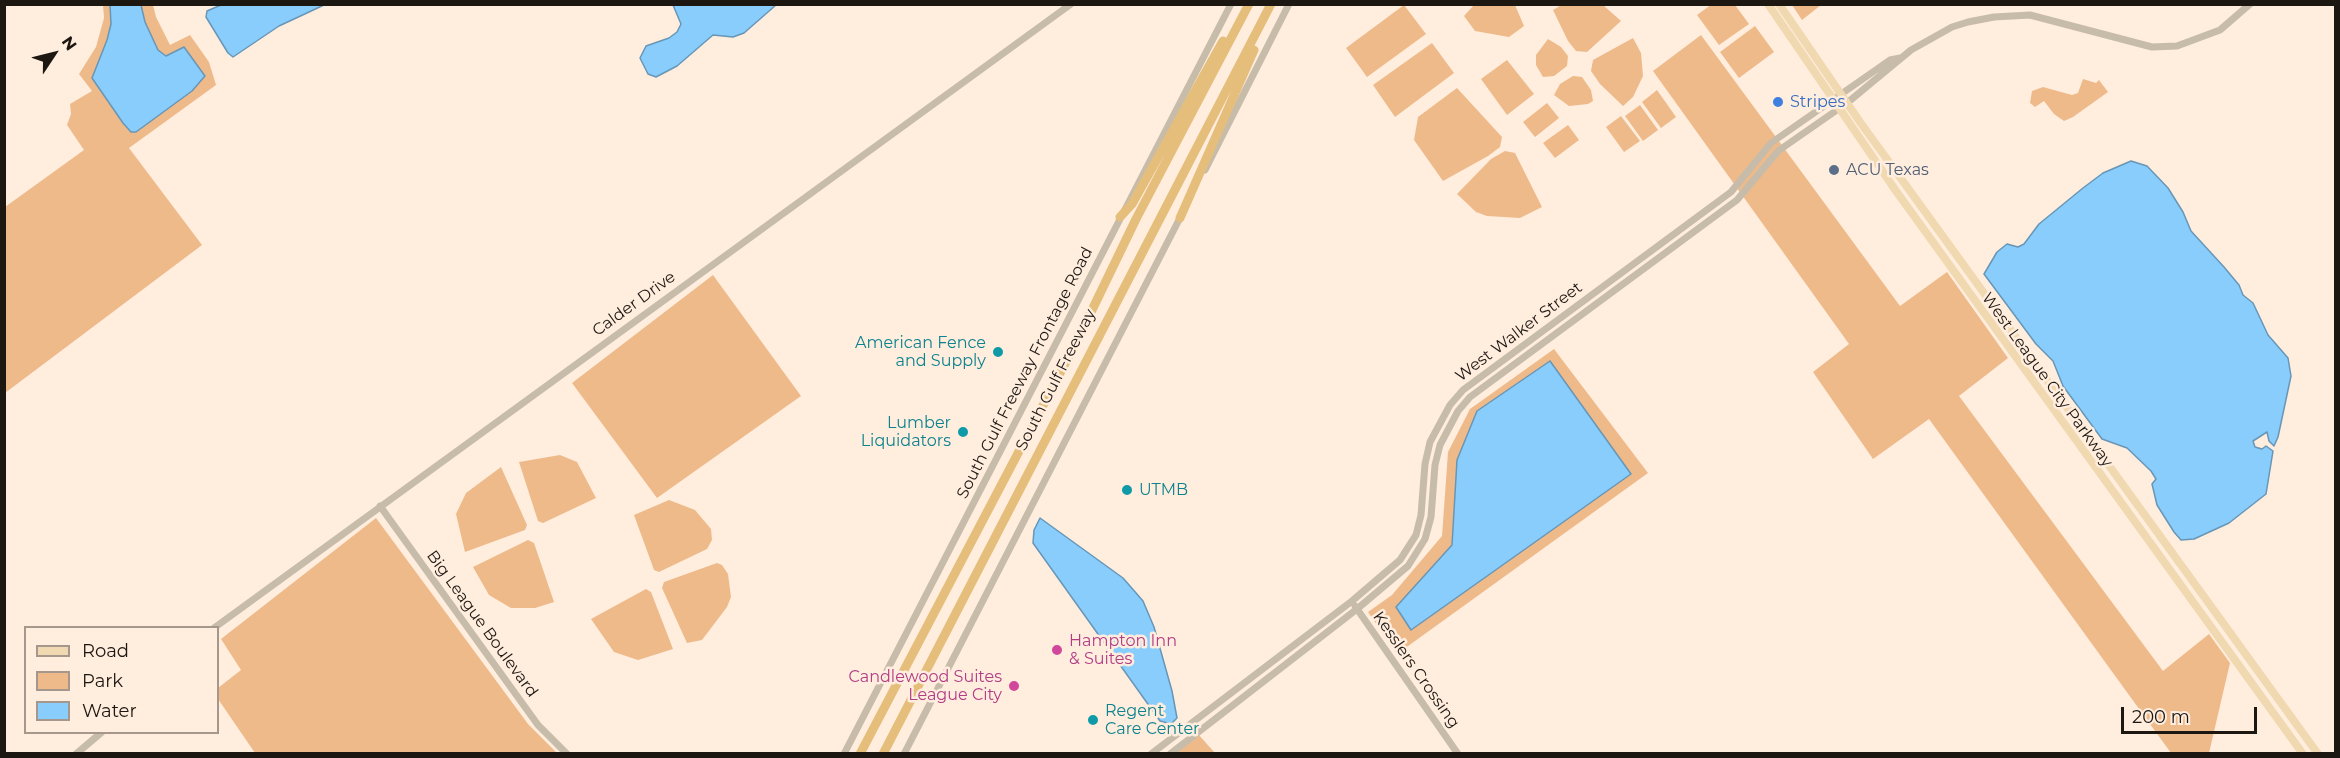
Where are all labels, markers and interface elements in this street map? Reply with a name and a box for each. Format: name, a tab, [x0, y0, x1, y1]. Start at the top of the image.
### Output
north arrow	[24, 24, 84, 84]
text: N	[58, 33, 81, 54]
place label: Stripes	[1790, 92, 1845, 112]
marker: Stripes	[1771, 95, 1785, 109]
place label: ACU Texas	[1846, 160, 1929, 180]
marker: ACU Texas	[1827, 163, 1841, 177]
street label: South Gulf Freeway Frontage Road	[953, 244, 1097, 502]
street label: Calder Drive	[589, 267, 679, 341]
street label: West Walker Street	[1452, 278, 1586, 386]
street label: West League City Parkway	[1977, 289, 2117, 471]
street label: South Gulf Freeway	[1012, 306, 1100, 454]
place label: American Fence and Supply	[855, 333, 986, 371]
marker: American Fence and Supply	[991, 345, 1005, 359]
place label: Lumber Liquidators	[861, 413, 951, 451]
marker: Lumber Liquidators	[956, 425, 970, 439]
place label: UTMB	[1139, 480, 1188, 500]
marker: UTMB	[1120, 483, 1134, 497]
street label: Big League Boulevard	[422, 547, 542, 701]
street label: Kesslers Crossing	[1369, 608, 1463, 732]
legend	[24, 626, 219, 734]
place label: Hampton Inn & Suites	[1069, 631, 1177, 669]
text: Road	[82, 640, 129, 662]
marker: Hampton Inn & Suites	[1050, 643, 1064, 657]
place label: Candlewood Suites League City	[849, 667, 1002, 705]
text: Park	[82, 670, 123, 692]
marker: Candlewood Suites League City	[1007, 679, 1021, 693]
scale bar	[2124, 695, 2260, 733]
text: Water	[82, 700, 137, 722]
place label: Regent Care Center	[1105, 701, 1199, 739]
text: 200 m	[2132, 706, 2190, 728]
marker: Regent Care Center	[1086, 713, 1100, 727]

